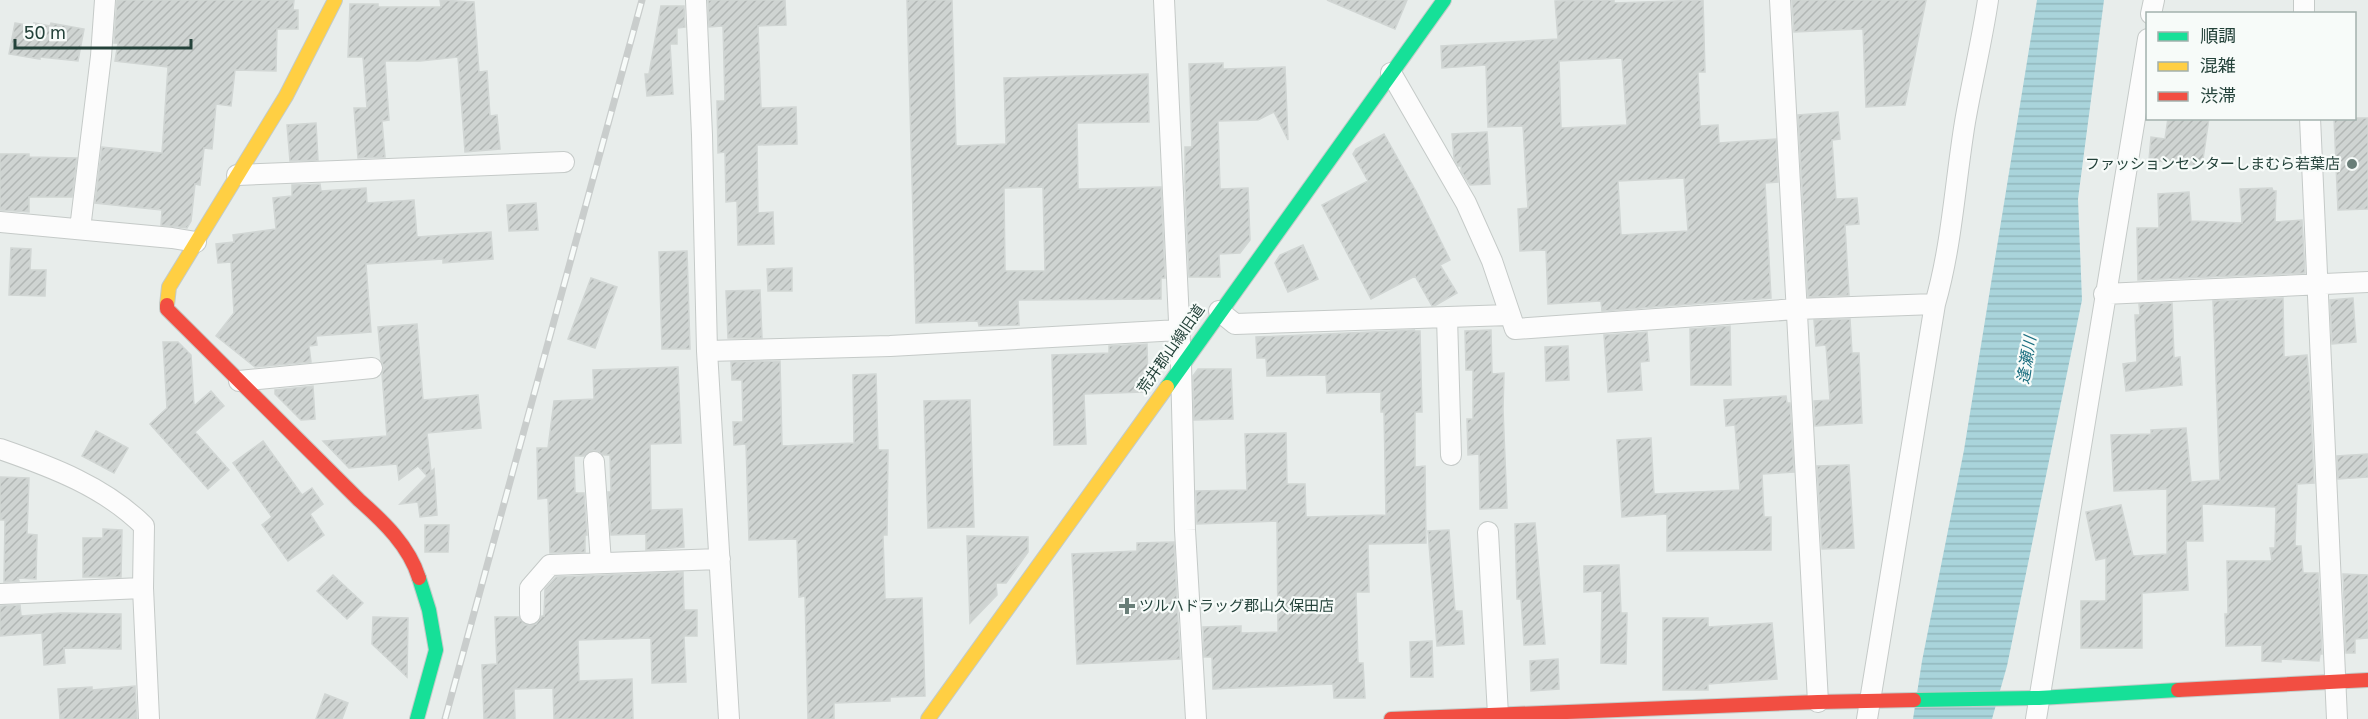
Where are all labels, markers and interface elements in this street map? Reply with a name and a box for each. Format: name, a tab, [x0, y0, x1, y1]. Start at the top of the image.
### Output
scale bar	[15, 12, 190, 50]
legend	[2146, 12, 2356, 120]
text: 50 m	[24, 21, 66, 43]
text: 順調	[2200, 24, 2236, 46]
text: 混雑	[2200, 54, 2236, 76]
text: 渋滞	[2200, 84, 2236, 106]
place label: ファッションセンターしまむら若葉店	[2085, 154, 2340, 172]
marker: ファッションセンターしまむら若葉店	[2345, 157, 2359, 171]
street label: 荒井郡山線旧道	[1133, 300, 1208, 397]
water label: 逢瀬川	[2012, 333, 2040, 385]
place label: ツルハドラッグ郡山久保田店	[1139, 596, 1334, 614]
marker: ツルハドラッグ郡山久保田店	[1120, 599, 1134, 613]

